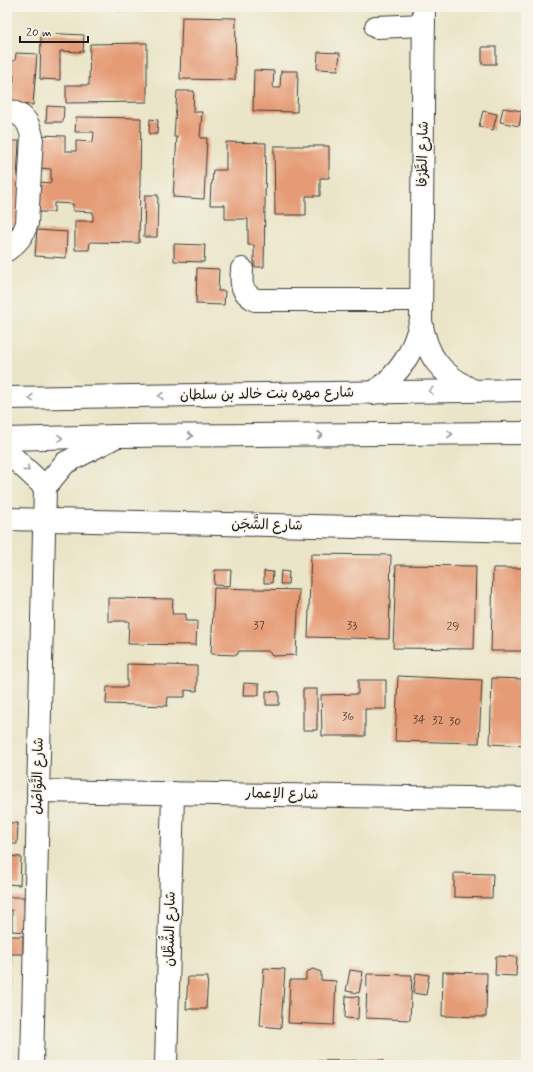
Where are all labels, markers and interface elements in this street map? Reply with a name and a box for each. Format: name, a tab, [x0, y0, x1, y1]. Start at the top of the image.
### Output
scale bar	[20, 18, 88, 44]
text: 20 m	[26, 25, 52, 41]
street label: شارع الطَّرْفا	[413, 121, 433, 187]
street label: شارع مهره بنت خالد بن سلطان	[180, 383, 354, 405]
one-way arrow	[428, 387, 434, 396]
one-way arrow	[158, 392, 164, 400]
one-way arrow	[28, 394, 34, 402]
one-way arrow	[447, 429, 453, 438]
one-way arrow	[317, 431, 323, 439]
one-way arrow	[187, 432, 193, 440]
one-way arrow	[57, 433, 63, 442]
one-way arrow	[22, 465, 29, 472]
street label: شارع الشَّجَن	[231, 513, 303, 535]
house number: 37	[253, 618, 265, 634]
house number: 33	[347, 618, 357, 634]
house number: 29	[446, 619, 460, 635]
house number: 36	[342, 709, 354, 725]
house number: 34	[413, 712, 425, 728]
house number: 32	[432, 713, 444, 729]
house number: 30	[449, 714, 461, 730]
street label: شارع التَّوَاصُل	[27, 737, 48, 815]
street label: شارع الإعمار	[245, 784, 318, 804]
street label: شارع الشُّطَّان	[157, 891, 180, 967]

